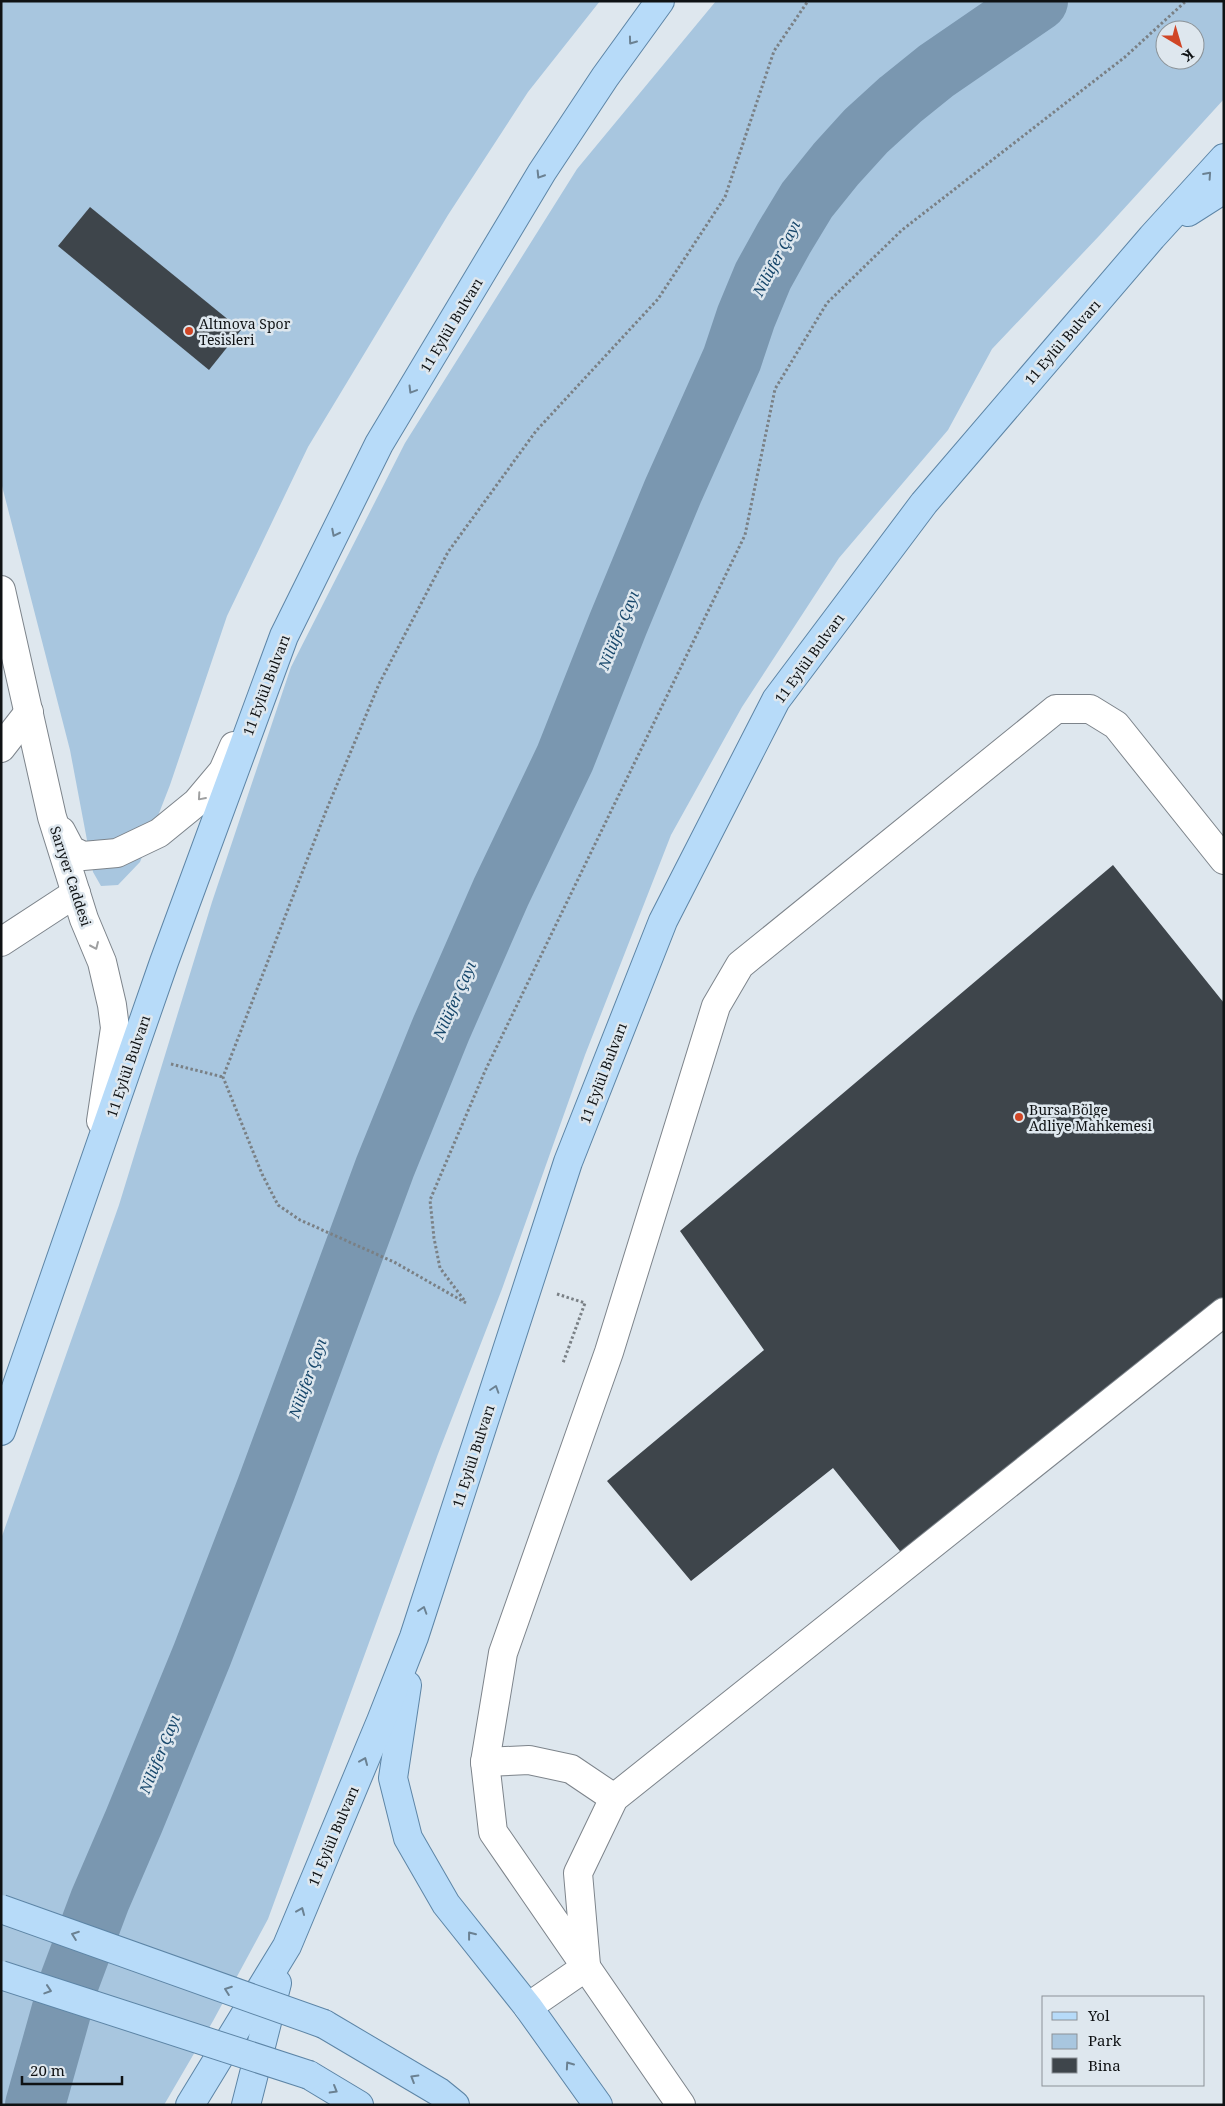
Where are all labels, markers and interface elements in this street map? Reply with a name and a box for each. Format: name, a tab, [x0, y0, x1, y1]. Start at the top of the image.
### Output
north arrow	[1155, 20, 1205, 70]
one-way arrow	[629, 35, 638, 45]
text: K	[1178, 45, 1198, 67]
one-way arrow	[537, 170, 547, 179]
one-way arrow	[1202, 172, 1211, 181]
water label: Nilüfer Çayı	[747, 216, 804, 300]
street label: 11 Eylül Bulvarı	[415, 274, 487, 376]
street label: 11 Eylül Bulvarı	[1020, 295, 1104, 388]
place label: Altınova Spor Tesisleri	[199, 314, 291, 349]
marker: Altınova Spor Tesisleri	[183, 325, 195, 337]
one-way arrow	[409, 384, 419, 393]
one-way arrow	[331, 528, 341, 537]
water label: Nilüfer Çayı	[593, 587, 643, 673]
street label: 11 Eylül Bulvarı	[770, 609, 848, 707]
street label: 11 Eylül Bulvarı	[238, 631, 294, 738]
one-way arrow	[198, 791, 207, 800]
street label: Sarıyer Caddesi	[46, 824, 96, 929]
one-way arrow	[89, 941, 100, 950]
water label: Nilüfer Çayı	[428, 958, 480, 1043]
street label: 11 Eylül Bulvarı	[102, 1012, 154, 1119]
street label: 11 Eylül Bulvarı	[575, 1019, 631, 1126]
place label: Bursa Bölge Adliye Mahkemesi	[1029, 1100, 1152, 1135]
marker: Bursa Bölge Adliye Mahkemesi	[1013, 1111, 1025, 1123]
water label: Nilüfer Çayı	[283, 1335, 331, 1421]
one-way arrow	[489, 1385, 499, 1393]
street label: 11 Eylül Bulvarı	[447, 1402, 499, 1510]
one-way arrow	[417, 1606, 427, 1615]
water label: Nilüfer Çayı	[134, 1711, 184, 1797]
one-way arrow	[358, 1757, 369, 1766]
street label: 11 Eylül Bulvarı	[303, 1783, 363, 1889]
one-way arrow	[295, 1907, 306, 1916]
one-way arrow	[72, 1931, 80, 1941]
one-way arrow	[468, 1932, 477, 1941]
one-way arrow	[43, 1985, 51, 1995]
one-way arrow	[225, 1986, 233, 1996]
legend	[1042, 1996, 1205, 2086]
text: Yol	[1087, 2005, 1110, 2025]
text: Park	[1088, 2030, 1122, 2050]
scale bar	[22, 2054, 122, 2086]
text: Bina	[1088, 2055, 1121, 2075]
text: 20 m	[30, 2060, 65, 2080]
one-way arrow	[566, 2061, 575, 2071]
one-way arrow	[411, 2074, 420, 2084]
one-way arrow	[328, 2084, 337, 2094]

